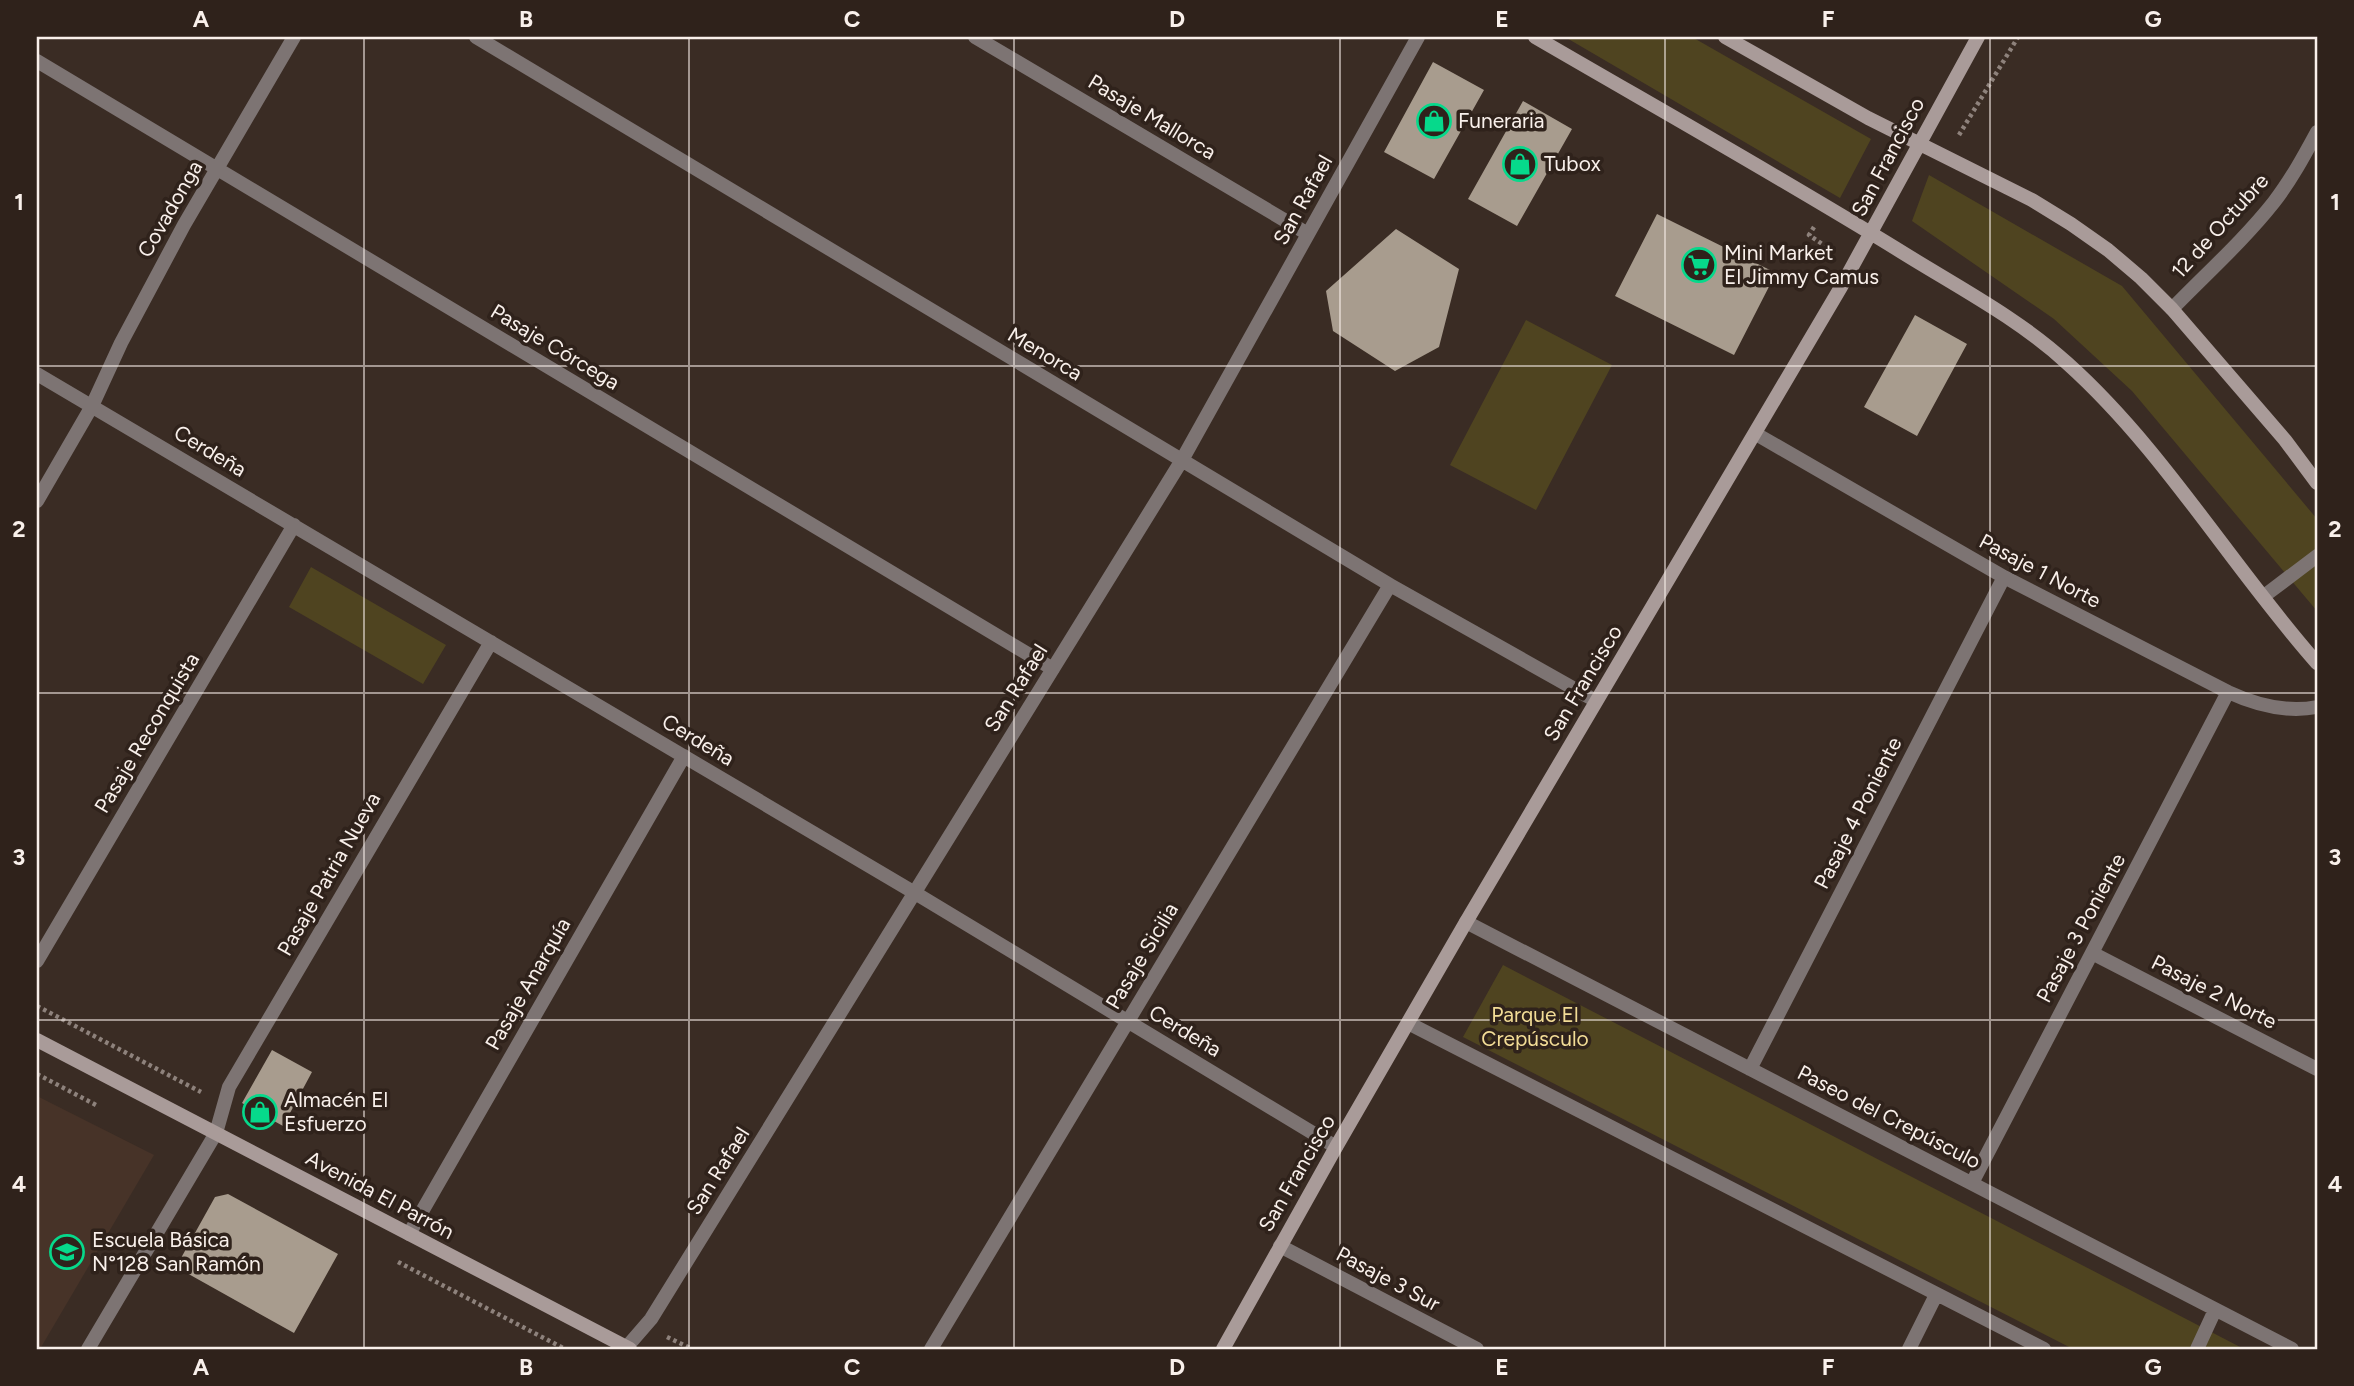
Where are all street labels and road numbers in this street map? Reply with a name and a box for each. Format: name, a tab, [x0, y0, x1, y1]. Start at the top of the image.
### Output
street label: Pasaje Mallorca	[1084, 69, 1221, 165]
street label: San Francisco	[1846, 93, 1929, 220]
street label: San Rafael	[1268, 150, 1337, 249]
street label: Covadonga	[132, 156, 207, 262]
street label: 12 de Octubre	[2166, 168, 2273, 283]
street label: Pasaje Córcega	[486, 298, 624, 395]
street label: Menorca	[1004, 322, 1087, 385]
street label: Cerdeña	[170, 419, 251, 482]
street label: Pasaje 1 Norte	[1975, 528, 2105, 613]
street label: San Francisco	[1538, 620, 1627, 745]
street label: San Rafael	[979, 639, 1052, 736]
street label: Pasaje Reconquista	[89, 648, 204, 817]
street label: Cerdeña	[658, 708, 739, 771]
street label: Pasaje 4 Poniente	[1809, 733, 1907, 893]
street label: Pasaje Patria Nueva	[272, 788, 386, 960]
street label: Pasaje 3 Poniente	[2031, 849, 2130, 1007]
street label: Pasaje Sicilia	[1100, 898, 1183, 1013]
street label: Pasaje Anarquía	[480, 913, 576, 1054]
street label: Pasaje 2 Norte	[2147, 949, 2281, 1034]
street label: Cerdeña	[1145, 999, 1226, 1062]
street label: Paseo del Crepúsculo	[1793, 1059, 1985, 1174]
street label: San Francisco	[1253, 1110, 1340, 1236]
street label: San Rafael	[681, 1122, 754, 1219]
street label: Avenida El Parrón	[302, 1145, 458, 1244]
street label: Pasaje 3 Sur	[1332, 1241, 1444, 1316]

